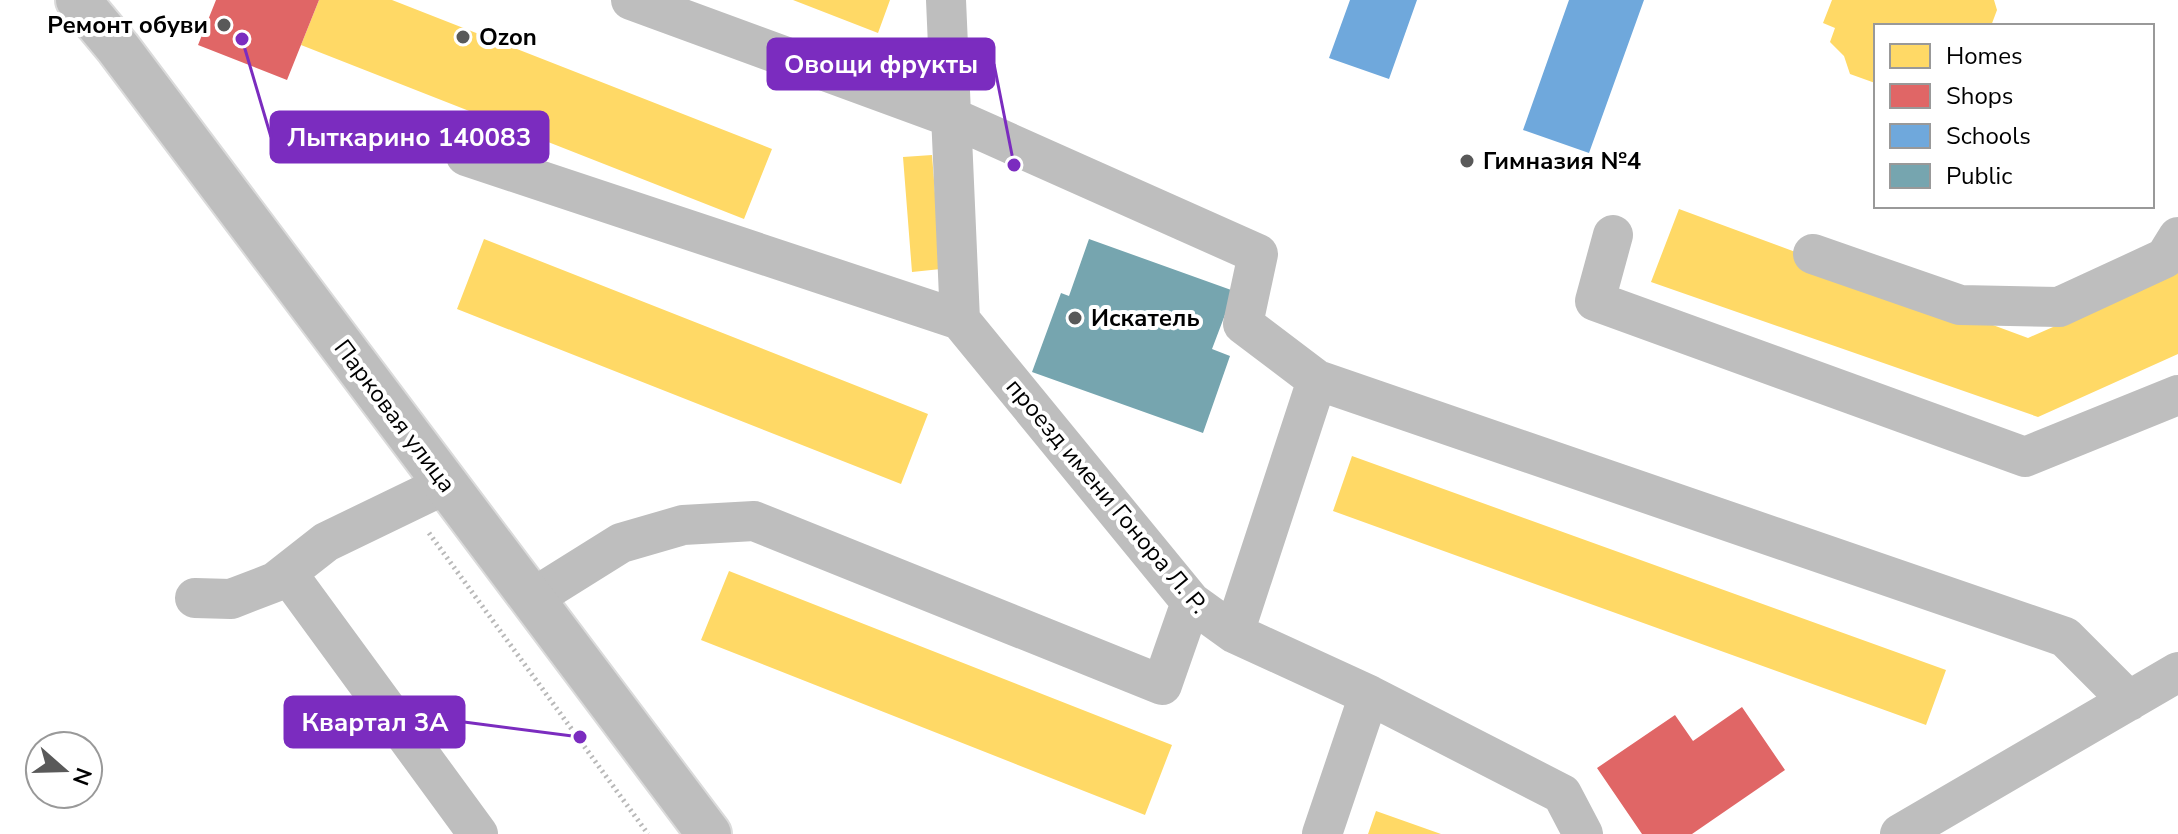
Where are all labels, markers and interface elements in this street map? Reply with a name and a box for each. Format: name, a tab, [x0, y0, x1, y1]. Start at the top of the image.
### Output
place label: Ремонт обуви	[47, 9, 208, 41]
marker: Ремонт обуви	[215, 16, 233, 34]
place label: Ozon	[479, 21, 537, 53]
legend	[1874, 24, 2154, 208]
marker: Ozon	[454, 28, 472, 46]
callout: Овощи фрукты	[768, 39, 994, 89]
text: Homes	[1946, 40, 2022, 72]
text: Овощи фрукты	[784, 47, 978, 82]
text: Shops	[1946, 80, 2013, 112]
callout: Лыткарино 140083	[271, 112, 548, 162]
text: Лыткарино 140083	[287, 120, 531, 155]
text: Schools	[1946, 120, 2031, 152]
place label: Гимназия №4	[1483, 145, 1641, 177]
marker: Гимназия №4	[1458, 152, 1476, 170]
text: Public	[1946, 160, 2012, 192]
place label: Искатель	[1091, 302, 1200, 334]
marker: Искатель	[1066, 309, 1084, 327]
street label: Парковая улица	[327, 333, 463, 499]
street label: проезд имени Гонора Л. Р.	[999, 372, 1215, 620]
callout: Квартал 3А	[285, 697, 464, 747]
text: Квартал 3А	[301, 705, 449, 740]
north arrow	[24, 730, 104, 810]
text: N	[65, 764, 99, 789]

